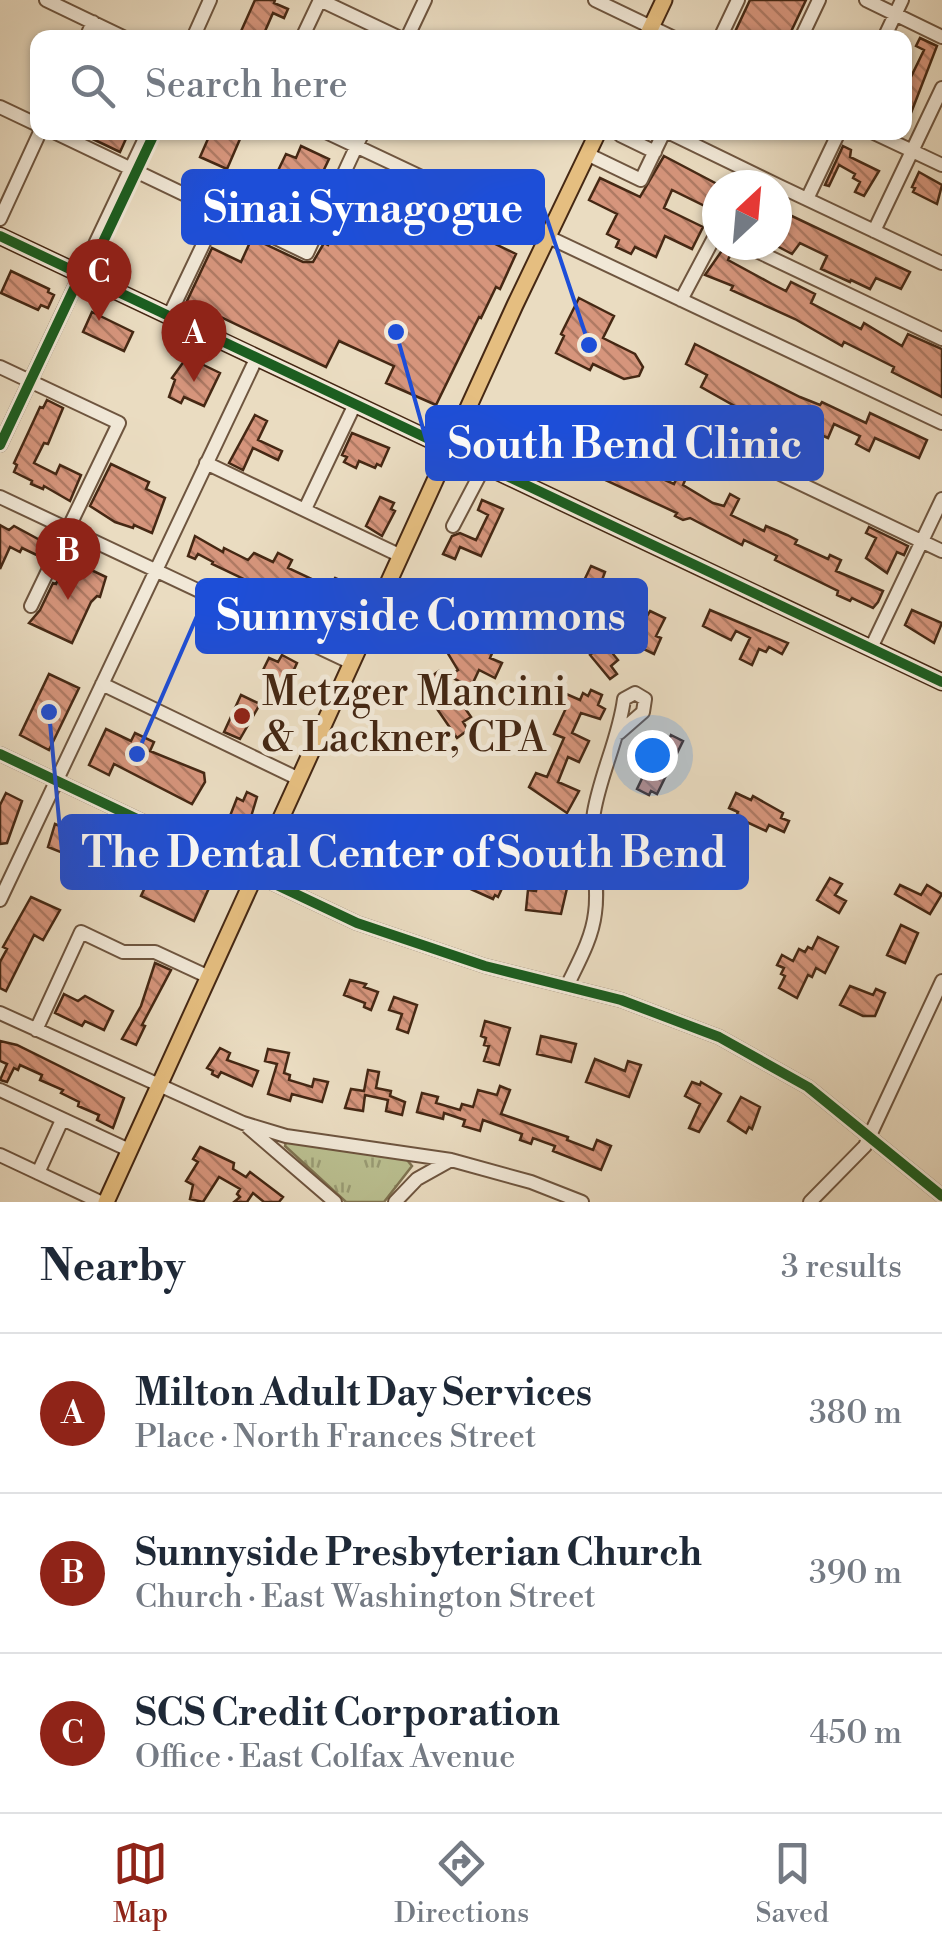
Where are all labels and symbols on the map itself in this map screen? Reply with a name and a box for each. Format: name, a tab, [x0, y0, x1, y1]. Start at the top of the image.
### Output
north arrow	[702, 170, 792, 260]
callout: Sinai Synagogue	[183, 171, 543, 243]
text: Sinai Synagogue	[203, 183, 523, 236]
pin: C	[66, 238, 132, 321]
pin: A	[162, 300, 226, 382]
callout: South Bend Clinic	[427, 407, 822, 479]
text: South Bend Clinic	[448, 419, 802, 472]
pin: B	[36, 518, 100, 600]
callout: Sunnyside Commons	[197, 580, 646, 652]
text: Sunnyside Commons	[216, 591, 626, 644]
place label: Metzger Mancini & Lackner, CPA	[262, 668, 567, 764]
marker: Metzger Mancini & Lackner, CPA	[231, 705, 253, 727]
your location	[627, 730, 678, 781]
callout: The Dental Center of South Bend	[62, 816, 747, 888]
text: The Dental Center of South Bend	[82, 828, 726, 881]

